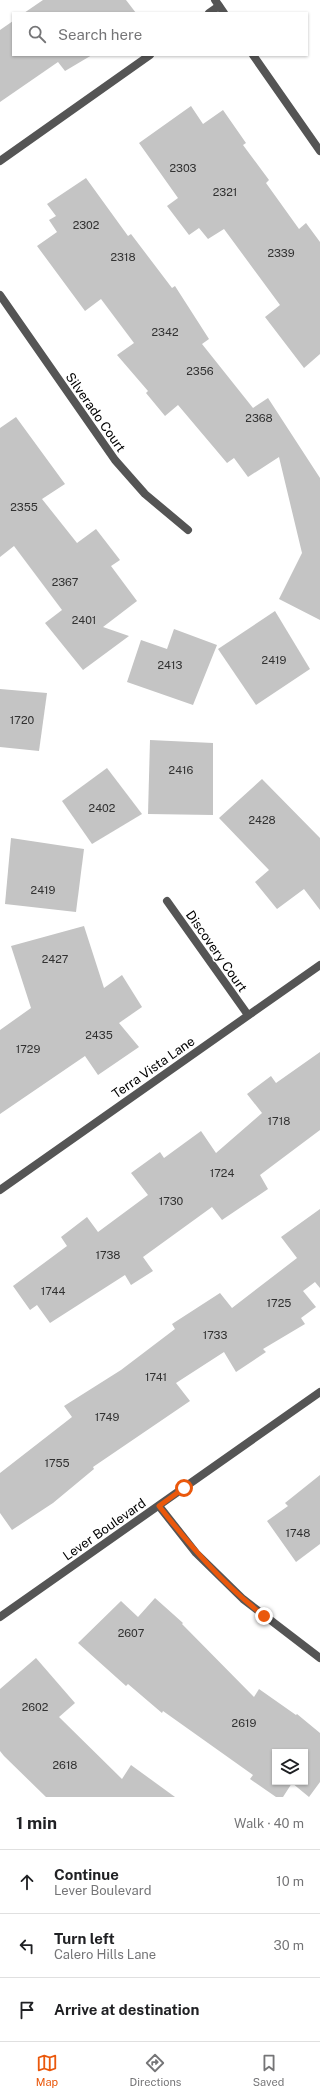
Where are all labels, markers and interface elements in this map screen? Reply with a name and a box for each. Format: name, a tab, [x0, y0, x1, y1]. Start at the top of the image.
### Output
search box	[12, 12, 308, 56]
icon: search	[26, 23, 48, 45]
text: Search here	[58, 26, 142, 43]
house number: 2303	[169, 162, 197, 174]
house number: 2321	[213, 186, 237, 198]
house number: 2302	[73, 219, 100, 231]
house number: 2339	[267, 247, 295, 259]
house number: 2318	[110, 251, 136, 263]
house number: 2342	[152, 326, 179, 338]
house number: 2356	[186, 365, 214, 377]
street label: Silverado Court	[63, 370, 129, 455]
house number: 2368	[245, 412, 273, 424]
house number: 2355	[10, 501, 38, 513]
house number: 2367	[52, 576, 79, 588]
house number: 2401	[72, 614, 96, 626]
house number: 2419	[262, 654, 287, 666]
house number: 2413	[158, 659, 183, 671]
house number: 1720	[10, 714, 34, 726]
house number: 2416	[169, 764, 194, 776]
house number: 2402	[89, 802, 116, 814]
house number: 2428	[248, 814, 276, 826]
house number: 2419	[31, 884, 56, 896]
street label: Discovery Court	[183, 908, 250, 995]
house number: 2427	[42, 953, 69, 965]
house number: 2435	[85, 1029, 113, 1041]
street label: Terra Vista Lane	[109, 1033, 197, 1101]
house number: 1729	[16, 1043, 40, 1055]
house number: 1718	[268, 1115, 290, 1127]
house number: 1724	[210, 1167, 234, 1179]
house number: 1730	[159, 1195, 183, 1207]
house number: 1738	[96, 1249, 120, 1261]
house number: 1744	[41, 1285, 65, 1297]
house number: 1725	[267, 1297, 291, 1309]
house number: 1733	[203, 1329, 227, 1341]
house number: 1741	[145, 1371, 167, 1383]
house number: 1749	[95, 1411, 119, 1423]
house number: 1755	[44, 1457, 70, 1469]
route start	[175, 1479, 193, 1497]
street label: Lever Boulevard	[60, 1495, 148, 1563]
house number: 1748	[286, 1527, 310, 1539]
route end	[255, 1607, 273, 1625]
house number: 2607	[118, 1627, 145, 1639]
house number: 2602	[22, 1701, 49, 1713]
house number: 2619	[232, 1717, 256, 1729]
map controls	[272, 1749, 308, 1785]
button: layers	[272, 1749, 308, 1785]
house number: 2618	[52, 1759, 78, 1771]
text: 1 min	[16, 1813, 57, 1833]
text: Walk · 40 m	[234, 1816, 304, 1831]
text: Continue	[54, 1866, 119, 1883]
icon: ahead	[16, 1871, 38, 1893]
text: 10 m	[276, 1874, 304, 1889]
text: Lever Boulevard	[54, 1883, 151, 1898]
text: Turn left	[54, 1930, 115, 1947]
icon: left	[16, 1935, 38, 1957]
text: 30 m	[274, 1938, 304, 1953]
text: Calero Hills Lane	[54, 1947, 156, 1962]
icon: arrive	[16, 1999, 38, 2021]
text: Arrive at destination	[54, 2001, 199, 2018]
tab: Map	[36, 2052, 58, 2088]
tab: Directions	[130, 2052, 181, 2088]
tab: Saved	[253, 2052, 284, 2088]

